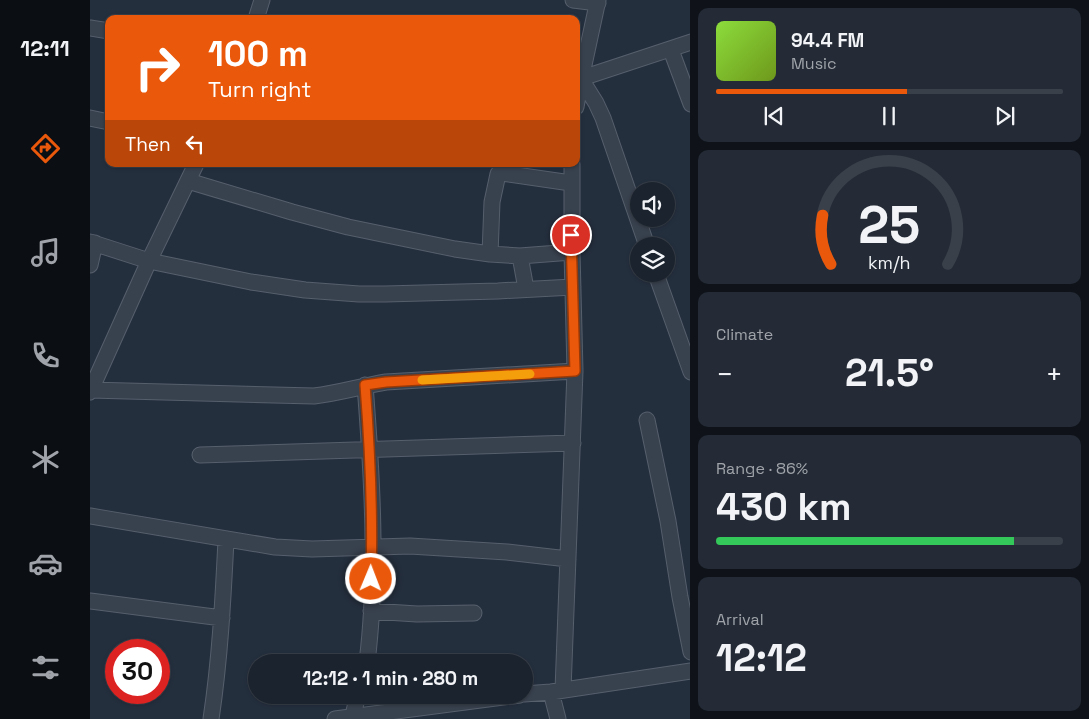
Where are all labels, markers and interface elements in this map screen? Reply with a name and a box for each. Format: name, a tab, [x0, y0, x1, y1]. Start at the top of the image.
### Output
text: 94.4 FM	[791, 28, 864, 53]
text: 100 m	[208, 32, 308, 76]
text: 12:11	[20, 34, 70, 62]
icon: right	[125, 35, 190, 100]
text: Music	[791, 53, 837, 74]
text: Turn right	[208, 75, 311, 103]
icon: previous	[760, 102, 788, 130]
icon: pause	[875, 102, 903, 130]
icon: next	[991, 102, 1019, 130]
icon: left	[181, 130, 209, 158]
icon: directions	[28, 131, 63, 166]
text: Then	[125, 132, 171, 157]
map controls	[630, 182, 675, 282]
button: sound	[630, 182, 675, 227]
text: 25	[858, 192, 921, 258]
pin	[550, 214, 592, 256]
icon: arrive	[557, 221, 585, 249]
icon: music	[28, 235, 63, 270]
button: layers	[630, 237, 675, 282]
text: km/h	[868, 251, 911, 274]
text: Climate	[716, 324, 773, 345]
icon: phone	[28, 338, 63, 373]
text: 21.5°	[845, 349, 934, 397]
text: −	[716, 356, 733, 392]
text: +	[1046, 356, 1063, 392]
icon: climate	[28, 442, 63, 477]
text: Range · 86%	[716, 458, 808, 479]
text: 430 km	[716, 483, 851, 531]
icon: car	[28, 546, 63, 581]
position arrow	[344, 552, 396, 604]
text: Arrival	[716, 609, 764, 630]
text: 12:12	[716, 634, 807, 682]
speed limit sign: 30	[105, 639, 170, 704]
icon: filters	[28, 650, 63, 685]
text: 12:12 · 1 min · 280 m	[303, 666, 478, 691]

